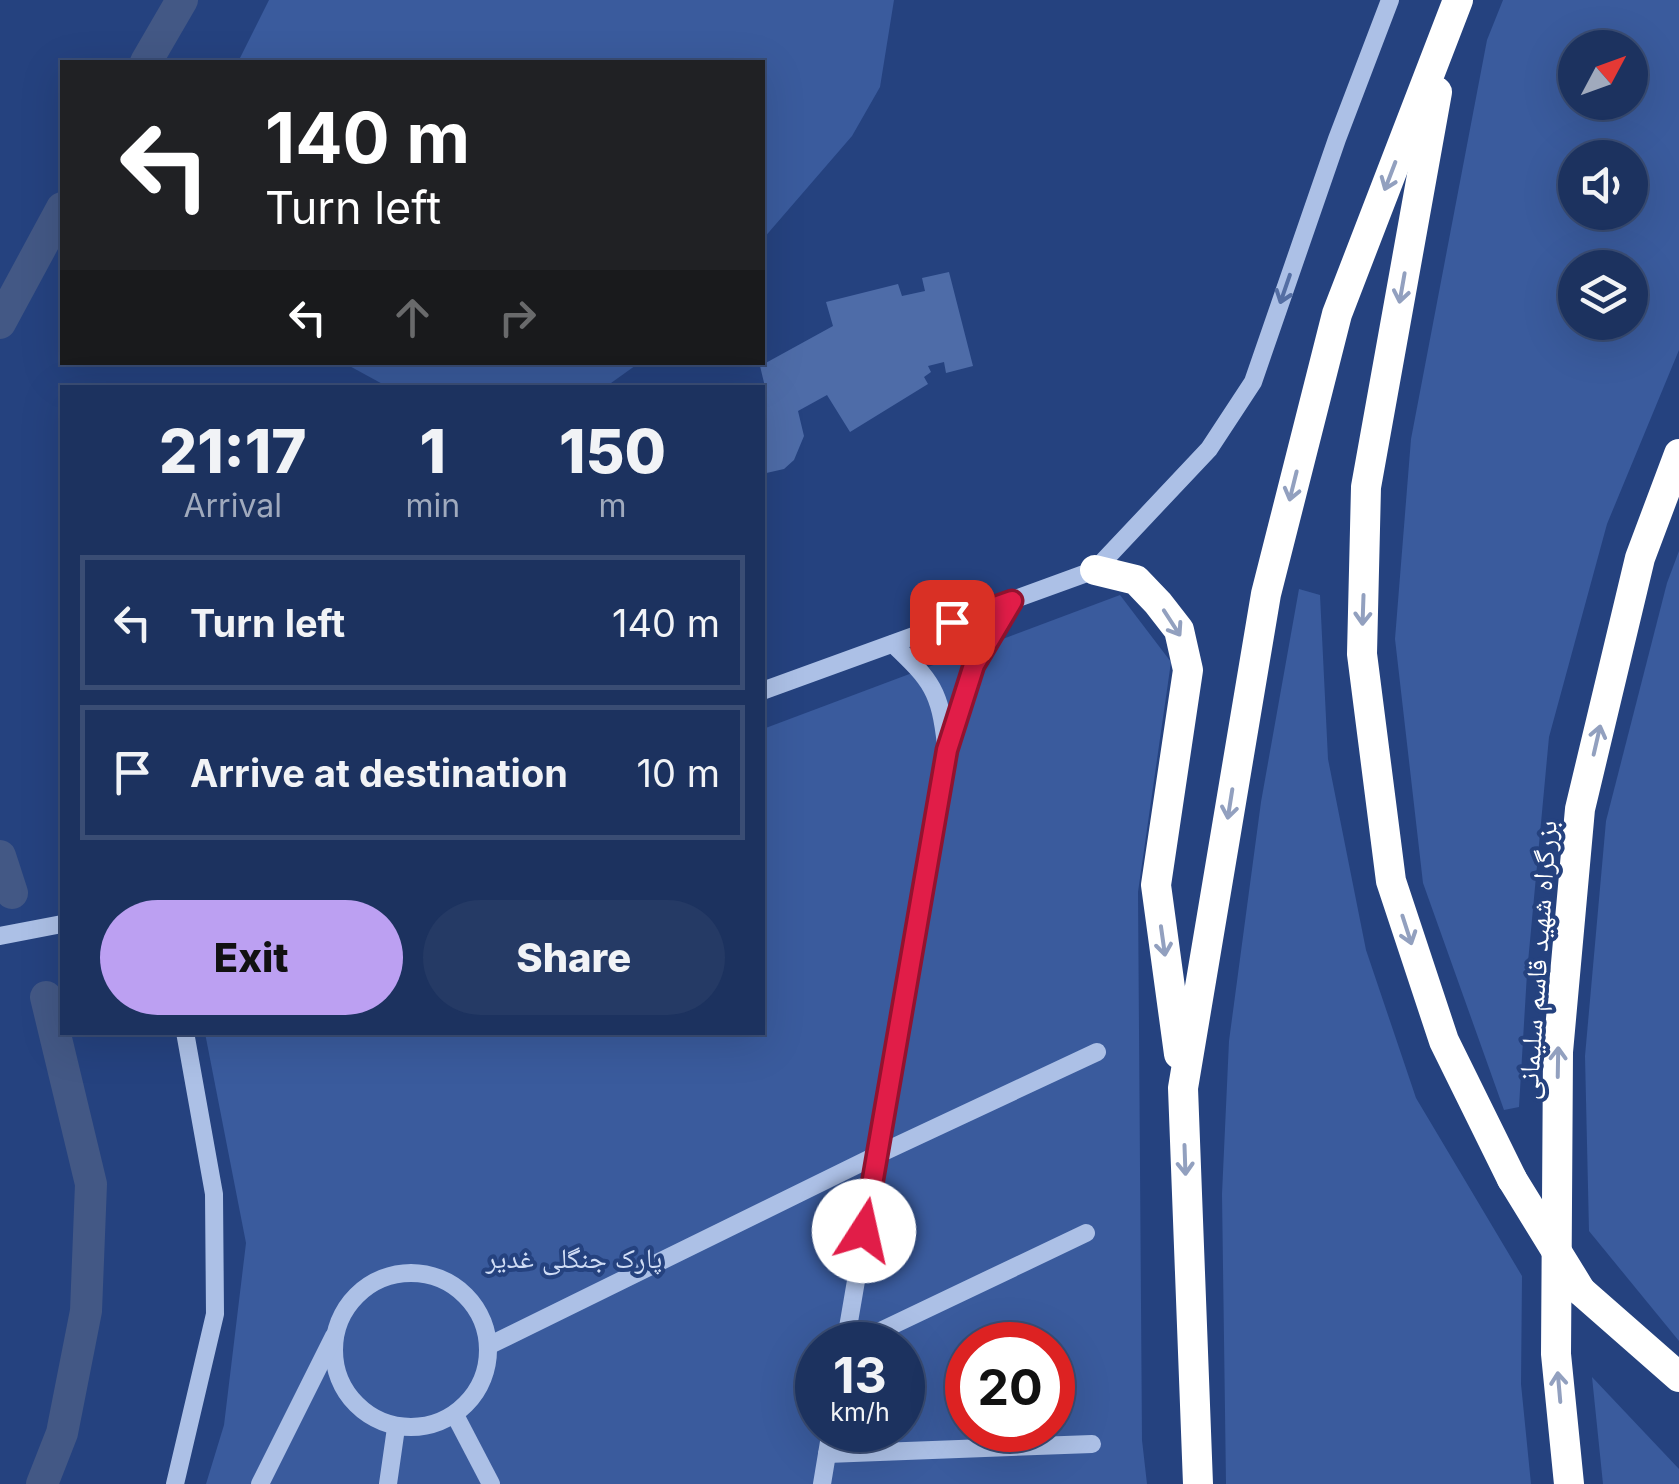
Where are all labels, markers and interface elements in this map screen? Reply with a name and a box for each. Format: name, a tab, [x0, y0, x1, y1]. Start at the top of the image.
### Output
north arrow	[1558, 30, 1648, 120]
map controls	[1558, 30, 1648, 340]
text: 140 m	[265, 95, 470, 180]
icon: left	[100, 100, 230, 230]
button: sound	[1558, 140, 1648, 230]
one-way arrow	[1380, 160, 1398, 191]
text: Turn left	[265, 180, 441, 235]
button: layers	[1558, 250, 1648, 340]
one-way arrow	[1392, 271, 1411, 304]
one-way arrow	[1275, 272, 1293, 303]
icon: left	[280, 290, 335, 345]
icon: ahead	[385, 290, 440, 345]
icon: right	[490, 290, 545, 345]
text: 21:17	[159, 415, 307, 487]
text: 1	[420, 415, 446, 487]
text: 150	[559, 415, 666, 487]
one-way arrow	[1283, 469, 1301, 501]
text: Arrival	[183, 486, 282, 525]
text: min	[405, 486, 460, 525]
text: m	[599, 486, 627, 525]
pin	[910, 580, 995, 665]
one-way arrow	[1353, 593, 1372, 625]
icon: left	[105, 595, 160, 650]
icon: arrive	[925, 595, 980, 650]
text: Turn left	[190, 600, 345, 646]
text: 140 m	[612, 600, 720, 646]
one-way arrow	[1161, 608, 1182, 636]
one-way arrow	[1589, 725, 1607, 757]
icon: arrive	[105, 745, 160, 800]
text: Arrive at destination	[190, 750, 568, 796]
text: 10 m	[637, 750, 720, 796]
one-way arrow	[1221, 788, 1239, 820]
street label: بزرگراه شهید قاسم سلیمانی	[1510, 819, 1566, 1101]
button: Exit	[100, 900, 403, 1015]
button: Share	[423, 900, 725, 1015]
one-way arrow	[1400, 914, 1418, 946]
one-way arrow	[1155, 924, 1173, 956]
one-way arrow	[1549, 1047, 1568, 1079]
one-way arrow	[1176, 1144, 1195, 1176]
position arrow	[812, 1179, 916, 1283]
park label: پارک جنگلی غدیر	[485, 1241, 662, 1276]
speed limit sign: 20	[945, 1322, 1075, 1452]
text: 13	[833, 1345, 887, 1405]
one-way arrow	[1550, 1371, 1569, 1404]
text: km/h	[830, 1397, 890, 1427]

